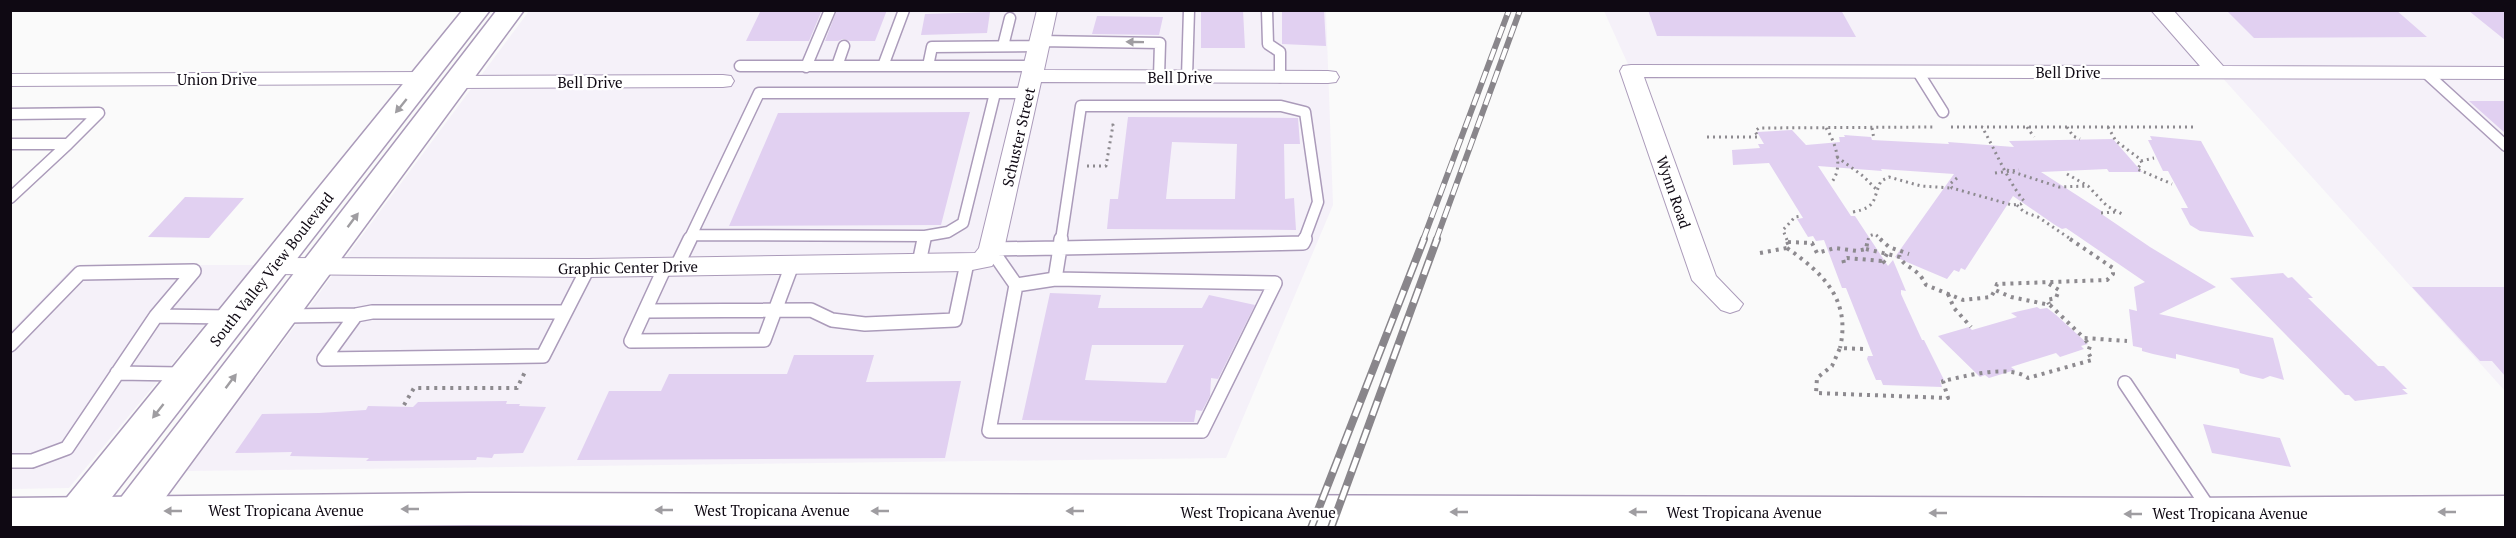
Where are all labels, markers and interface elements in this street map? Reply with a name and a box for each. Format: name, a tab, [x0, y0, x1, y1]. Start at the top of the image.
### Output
one-way arrow	[1126, 38, 1145, 47]
street label: Bell Drive	[2035, 62, 2101, 82]
street label: Bell Drive	[1147, 67, 1213, 87]
street label: Union Drive	[177, 69, 257, 89]
street label: Bell Drive	[557, 72, 623, 92]
street label: Schuster Street	[997, 85, 1039, 189]
one-way arrow	[396, 98, 408, 113]
street label: Wynn Road	[1652, 153, 1696, 231]
street label: South Valley View Boulevard	[205, 188, 337, 350]
one-way arrow	[347, 212, 359, 227]
street label: Graphic Center Drive	[558, 256, 698, 278]
one-way arrow	[225, 373, 238, 389]
one-way arrow	[153, 403, 165, 418]
street label: West Tropicana Avenue	[208, 500, 364, 520]
street label: West Tropicana Avenue	[694, 500, 850, 520]
street label: West Tropicana Avenue	[1180, 502, 1336, 522]
street label: West Tropicana Avenue	[1666, 502, 1822, 522]
street label: West Tropicana Avenue	[2152, 503, 2308, 523]
one-way arrow	[401, 504, 420, 514]
one-way arrow	[655, 505, 674, 515]
one-way arrow	[164, 506, 183, 516]
one-way arrow	[871, 506, 890, 515]
one-way arrow	[1066, 506, 1085, 516]
one-way arrow	[1449, 507, 1468, 517]
one-way arrow	[1628, 507, 1647, 517]
one-way arrow	[2438, 507, 2457, 517]
one-way arrow	[1928, 508, 1947, 518]
one-way arrow	[2123, 509, 2142, 519]

